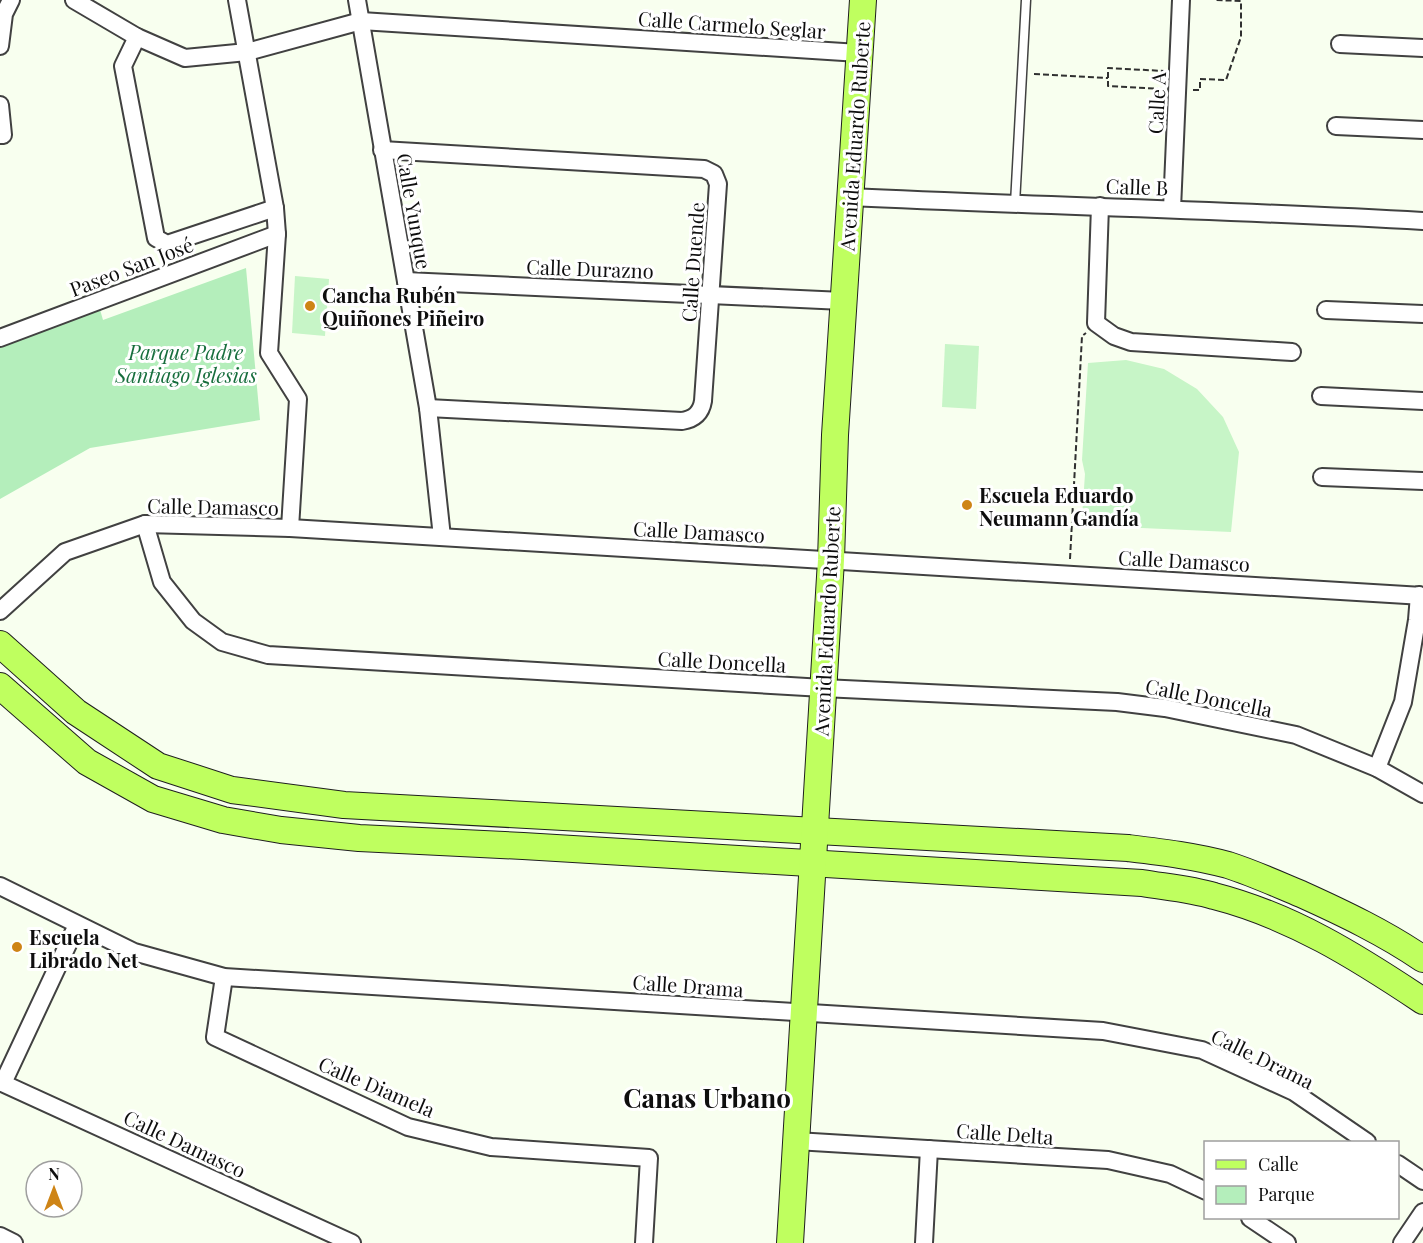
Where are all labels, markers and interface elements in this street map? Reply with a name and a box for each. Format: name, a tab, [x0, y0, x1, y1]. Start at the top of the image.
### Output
street label: Calle Carmelo Seglar	[637, 4, 827, 44]
street label: Avenida Eduardo Ruberte	[832, 20, 875, 253]
street label: Calle A	[1141, 71, 1171, 135]
street label: Calle Yunque	[392, 151, 438, 271]
street label: Calle B	[1105, 171, 1169, 201]
street label: Calle Duende	[674, 201, 710, 323]
street label: Paseo San José	[65, 230, 197, 302]
street label: Calle Durazno	[526, 252, 654, 284]
place label: Cancha Rubén Quiñones Piñeiro	[322, 281, 484, 331]
marker: Cancha Rubén Quiñones Piñeiro	[303, 299, 317, 313]
park label: Parque Padre Santiago Iglesias	[114, 338, 257, 388]
place label: Escuela Eduardo Neumann Gandía	[979, 481, 1139, 531]
street label: Calle Damasco	[147, 491, 279, 521]
marker: Escuela Eduardo Neumann Gandía	[960, 498, 974, 512]
street label: Avenida Eduardo Ruberte	[806, 505, 845, 738]
street label: Calle Damasco	[633, 514, 766, 548]
street label: Calle Damasco	[1118, 543, 1251, 577]
street label: Calle Doncella	[657, 644, 787, 678]
street label: Calle Doncella	[1143, 671, 1275, 723]
place label: Escuela Librado Net	[29, 923, 139, 973]
marker: Escuela Librado Net	[10, 940, 24, 954]
street label: Calle Drama	[632, 968, 744, 1002]
street label: Calle Drama	[1207, 1022, 1319, 1095]
street label: Calle Diamela	[315, 1049, 439, 1123]
district label: Canas Urbano	[623, 1080, 791, 1115]
street label: Calle Damasco	[120, 1103, 250, 1183]
street label: Calle Delta	[955, 1116, 1055, 1150]
legend	[1204, 1141, 1399, 1219]
text: Calle	[1258, 1152, 1299, 1176]
north arrow	[24, 1159, 84, 1219]
text: N	[48, 1163, 60, 1184]
text: Parque	[1258, 1182, 1315, 1206]

